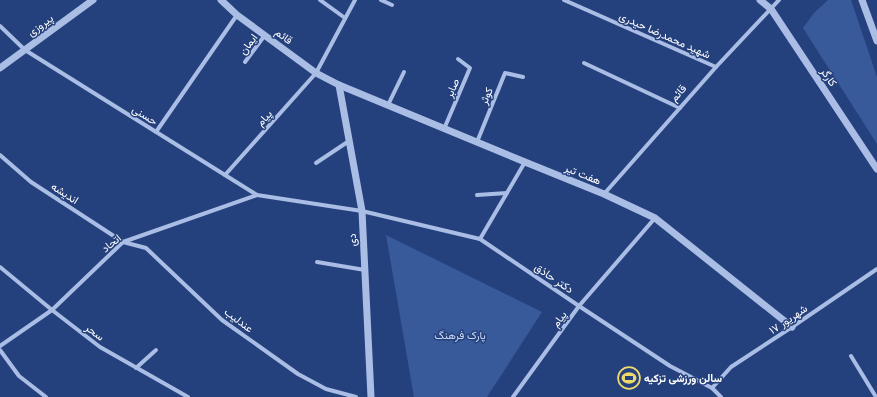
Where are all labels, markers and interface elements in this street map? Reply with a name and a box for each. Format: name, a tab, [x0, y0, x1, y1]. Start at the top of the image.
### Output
street label: شهید محمدرضا حیدری	[617, 9, 713, 62]
street label: پیروزی	[25, 12, 56, 40]
street label: قائم	[272, 26, 295, 48]
street label: ایمان	[236, 31, 260, 57]
street label: کارگر	[817, 65, 840, 89]
street label: صابر	[442, 77, 462, 101]
street label: قائم	[667, 82, 690, 105]
street label: کوثر	[477, 86, 496, 108]
street label: حسنی	[130, 103, 160, 128]
street label: پیام	[254, 107, 276, 130]
street label: هفت تیر	[562, 161, 603, 188]
street label: اندیشه	[49, 180, 81, 207]
street label: اتحاد	[99, 232, 123, 254]
street label: دی	[346, 233, 359, 247]
street label: دکتر حاذق	[532, 261, 576, 296]
street label: ۱۷ شهریور	[767, 302, 810, 337]
street label: عندلیب	[222, 305, 256, 336]
street label: پیام	[549, 308, 571, 331]
street label: سحر	[82, 320, 107, 344]
park label: پارک فرهنگ	[434, 329, 486, 343]
sports icon: سالن ورزشی تزکیه	[616, 365, 642, 391]
place label: سالن ورزشی تزکیه	[644, 372, 722, 385]

